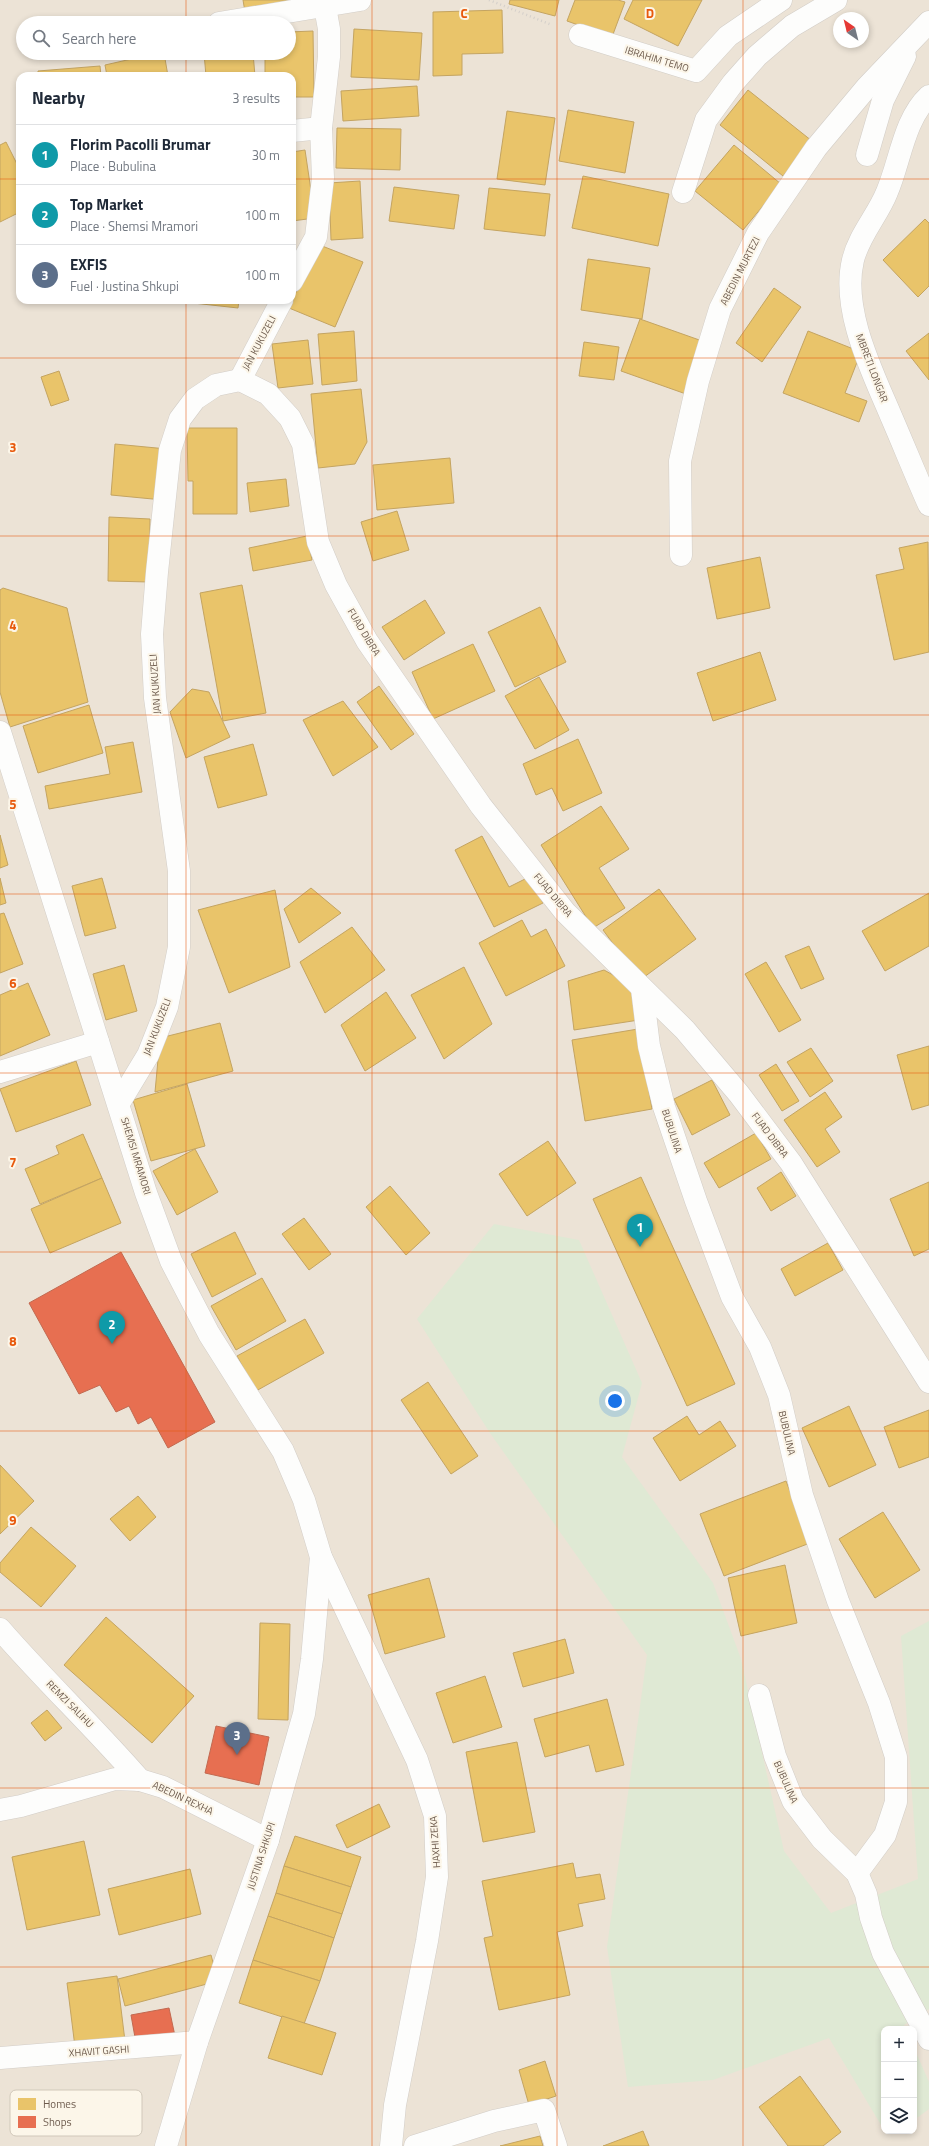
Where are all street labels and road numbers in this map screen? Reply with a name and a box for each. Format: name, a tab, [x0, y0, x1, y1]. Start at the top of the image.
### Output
street label: IBRAHIM TEMO	[623, 42, 691, 76]
street label: ABEDIN MURTEZI	[716, 234, 764, 308]
street label: JAN KUKUZELI	[238, 313, 280, 373]
street label: MBRETI LONGAR	[852, 332, 892, 404]
street label: FUAD DIBRA	[344, 605, 384, 659]
street label: JAN KUKUZELI	[145, 653, 165, 715]
street label: FUAD DIBRA	[530, 870, 576, 920]
street label: JAN KUKUZELI	[139, 996, 175, 1058]
street label: BUBULINA	[658, 1107, 686, 1155]
street label: FUAD DIBRA	[748, 1109, 792, 1161]
street label: SHEMSI MRAMORI	[117, 1115, 155, 1197]
street label: BUBULINA	[775, 1409, 799, 1457]
street label: REMZI SALIHU	[43, 1677, 97, 1731]
street label: BUBULINA	[770, 1758, 802, 1806]
street label: ABEDIN REXHA	[150, 1777, 216, 1819]
street label: HAXHI ZEKA	[426, 1815, 444, 1869]
street label: JUSTINA SHKUPI	[243, 1820, 279, 1892]
street label: XHAVIT GASHI	[68, 2041, 130, 2061]

